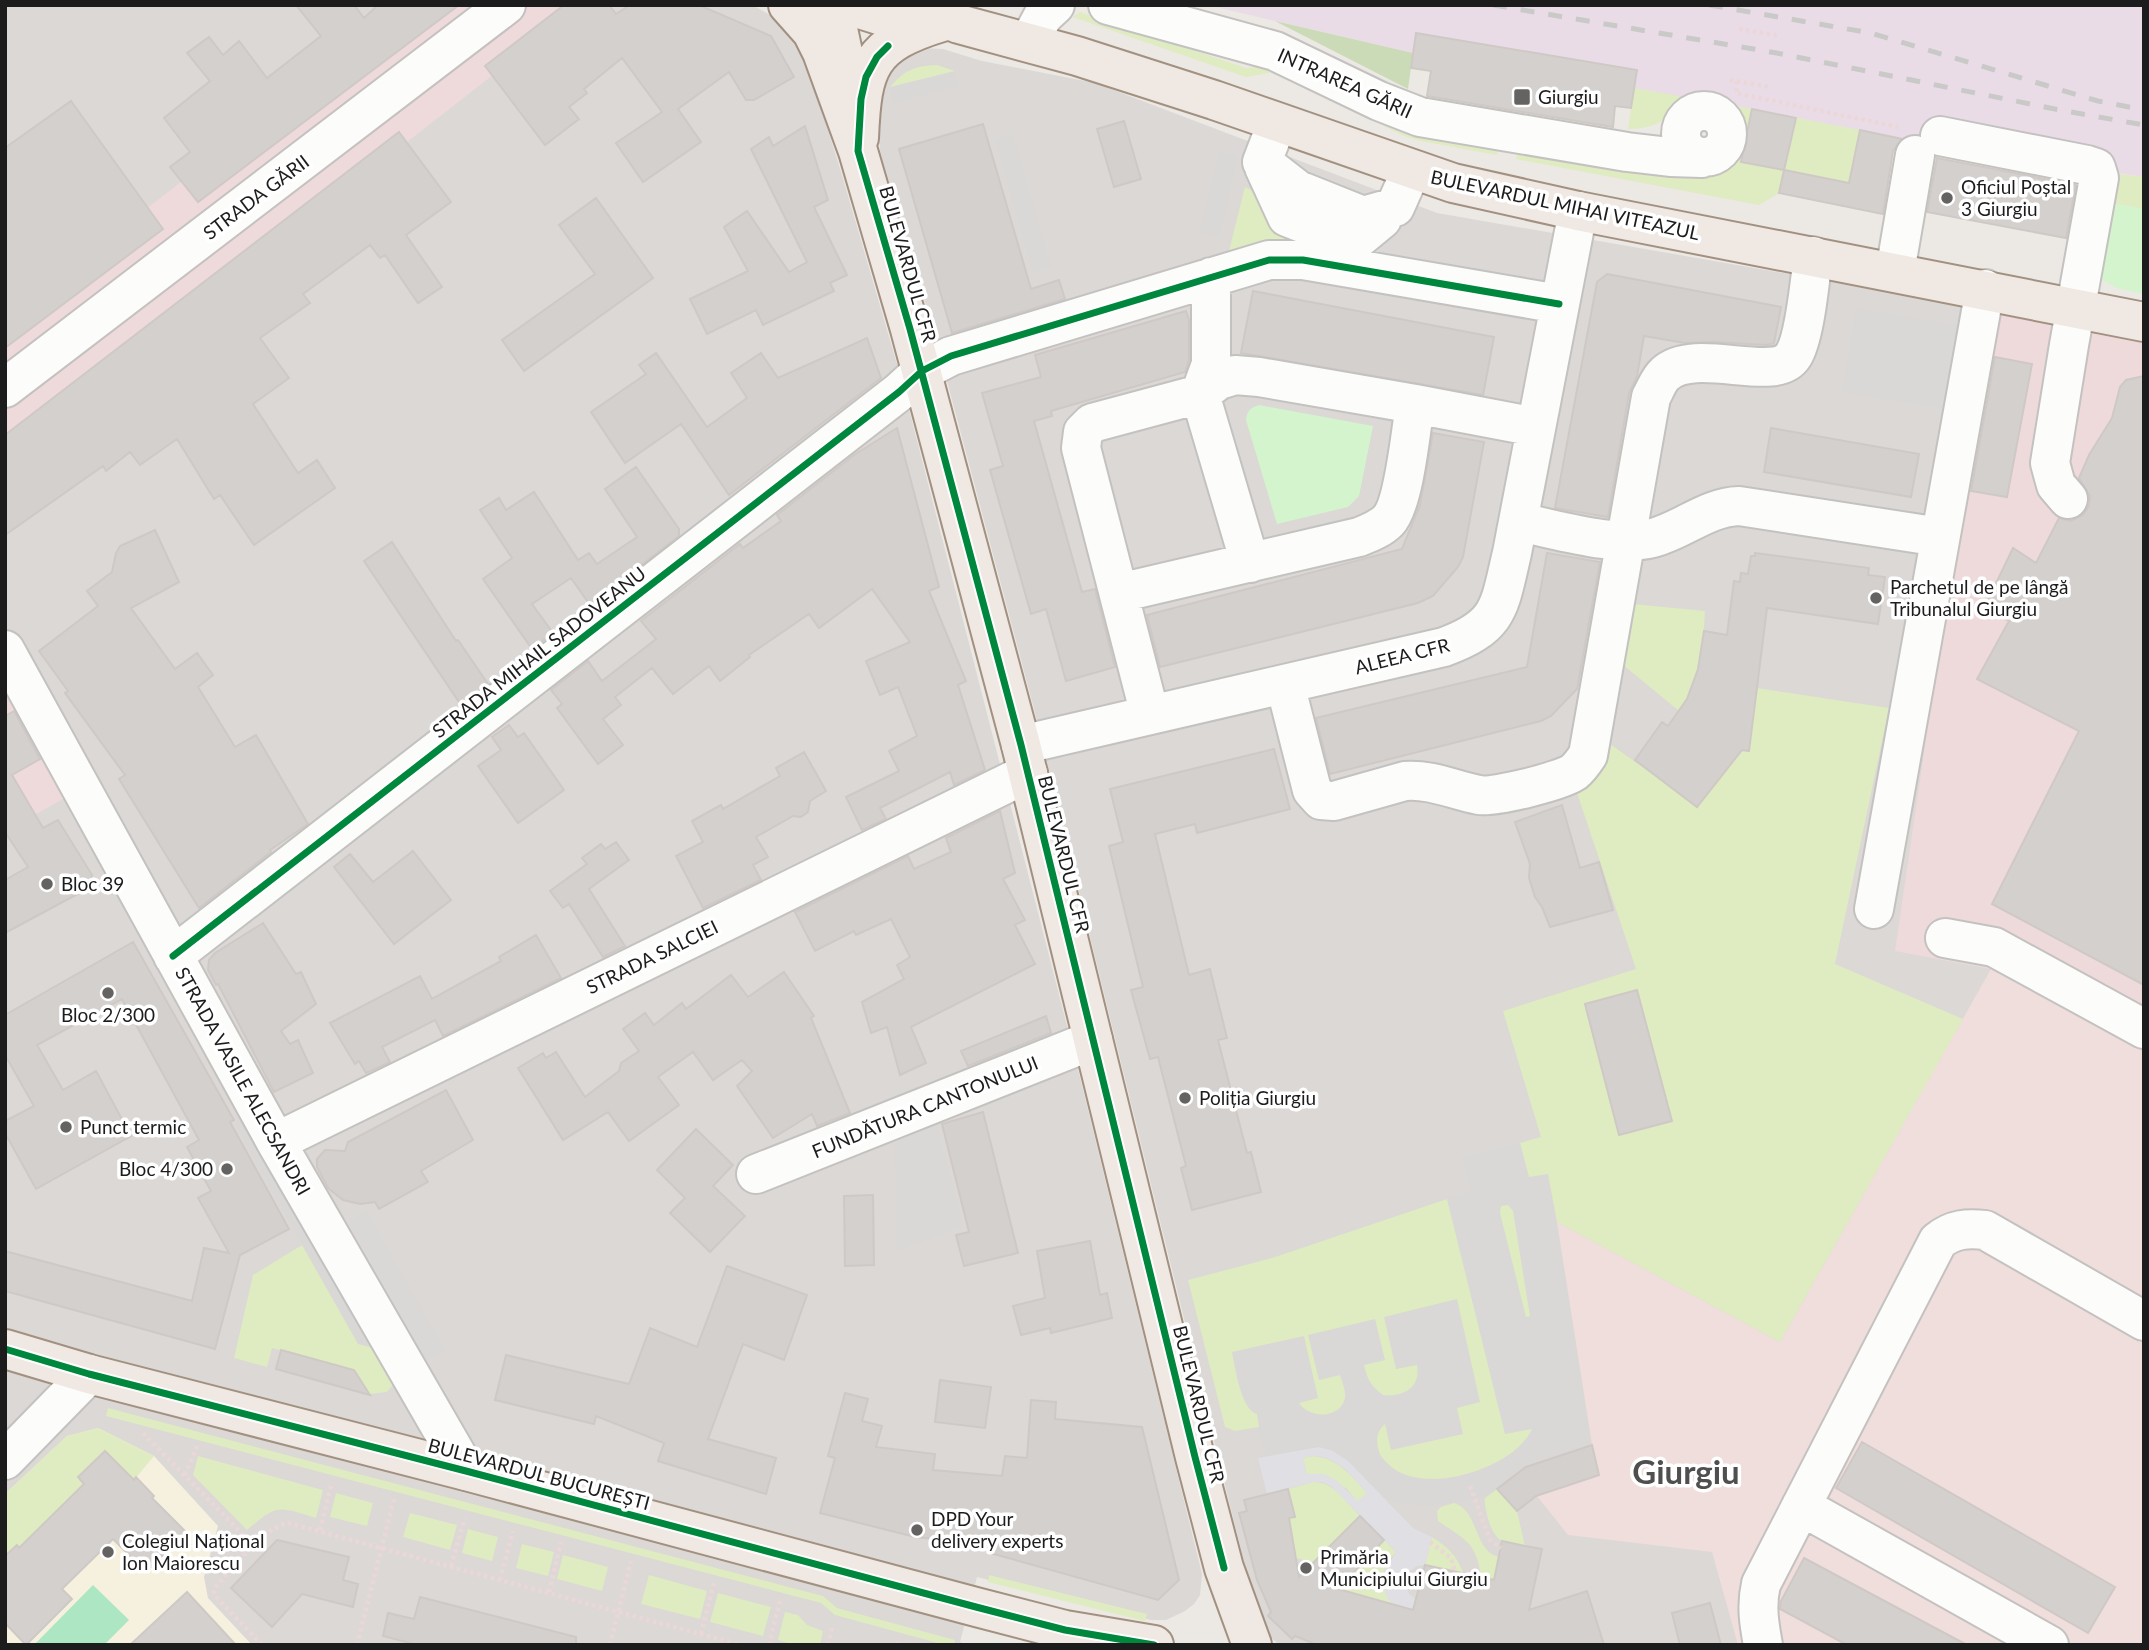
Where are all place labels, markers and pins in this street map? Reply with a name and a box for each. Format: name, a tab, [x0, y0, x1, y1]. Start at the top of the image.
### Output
place label: Giurgiu	[1538, 85, 1599, 108]
marker: Giurgiu	[1512, 87, 1532, 107]
place label: Oficiul Poștal 3 Giurgiu	[1961, 175, 2071, 220]
marker: Oficiul Poștal 3 Giurgiu	[1939, 190, 1955, 206]
place label: Parchetul de pe lângă Tribunalul Giurgiu	[1890, 575, 2068, 620]
marker: Parchetul de pe lângă Tribunalul Giurgiu	[1868, 590, 1884, 606]
place label: Bloc 39	[61, 872, 124, 895]
marker: Bloc 39	[39, 876, 55, 892]
marker: Bloc 2/300	[100, 985, 116, 1001]
place label: Bloc 2/300	[61, 1003, 155, 1026]
place label: Poliția Giurgiu	[1199, 1086, 1316, 1109]
marker: Poliția Giurgiu	[1177, 1090, 1193, 1106]
place label: Punct termic	[80, 1115, 186, 1138]
marker: Punct termic	[58, 1119, 74, 1135]
place label: Bloc 4/300	[119, 1157, 213, 1180]
marker: Bloc 4/300	[219, 1161, 235, 1177]
place label: DPD Your delivery experts	[931, 1507, 1063, 1552]
marker: DPD Your delivery experts	[909, 1522, 925, 1538]
place label: Colegiul Național Ion Maiorescu	[122, 1529, 264, 1574]
marker: Colegiul Național Ion Maiorescu	[100, 1544, 116, 1560]
place label: Primăria Municipiului Giurgiu	[1320, 1545, 1488, 1590]
marker: Primăria Municipiului Giurgiu	[1298, 1560, 1314, 1576]

